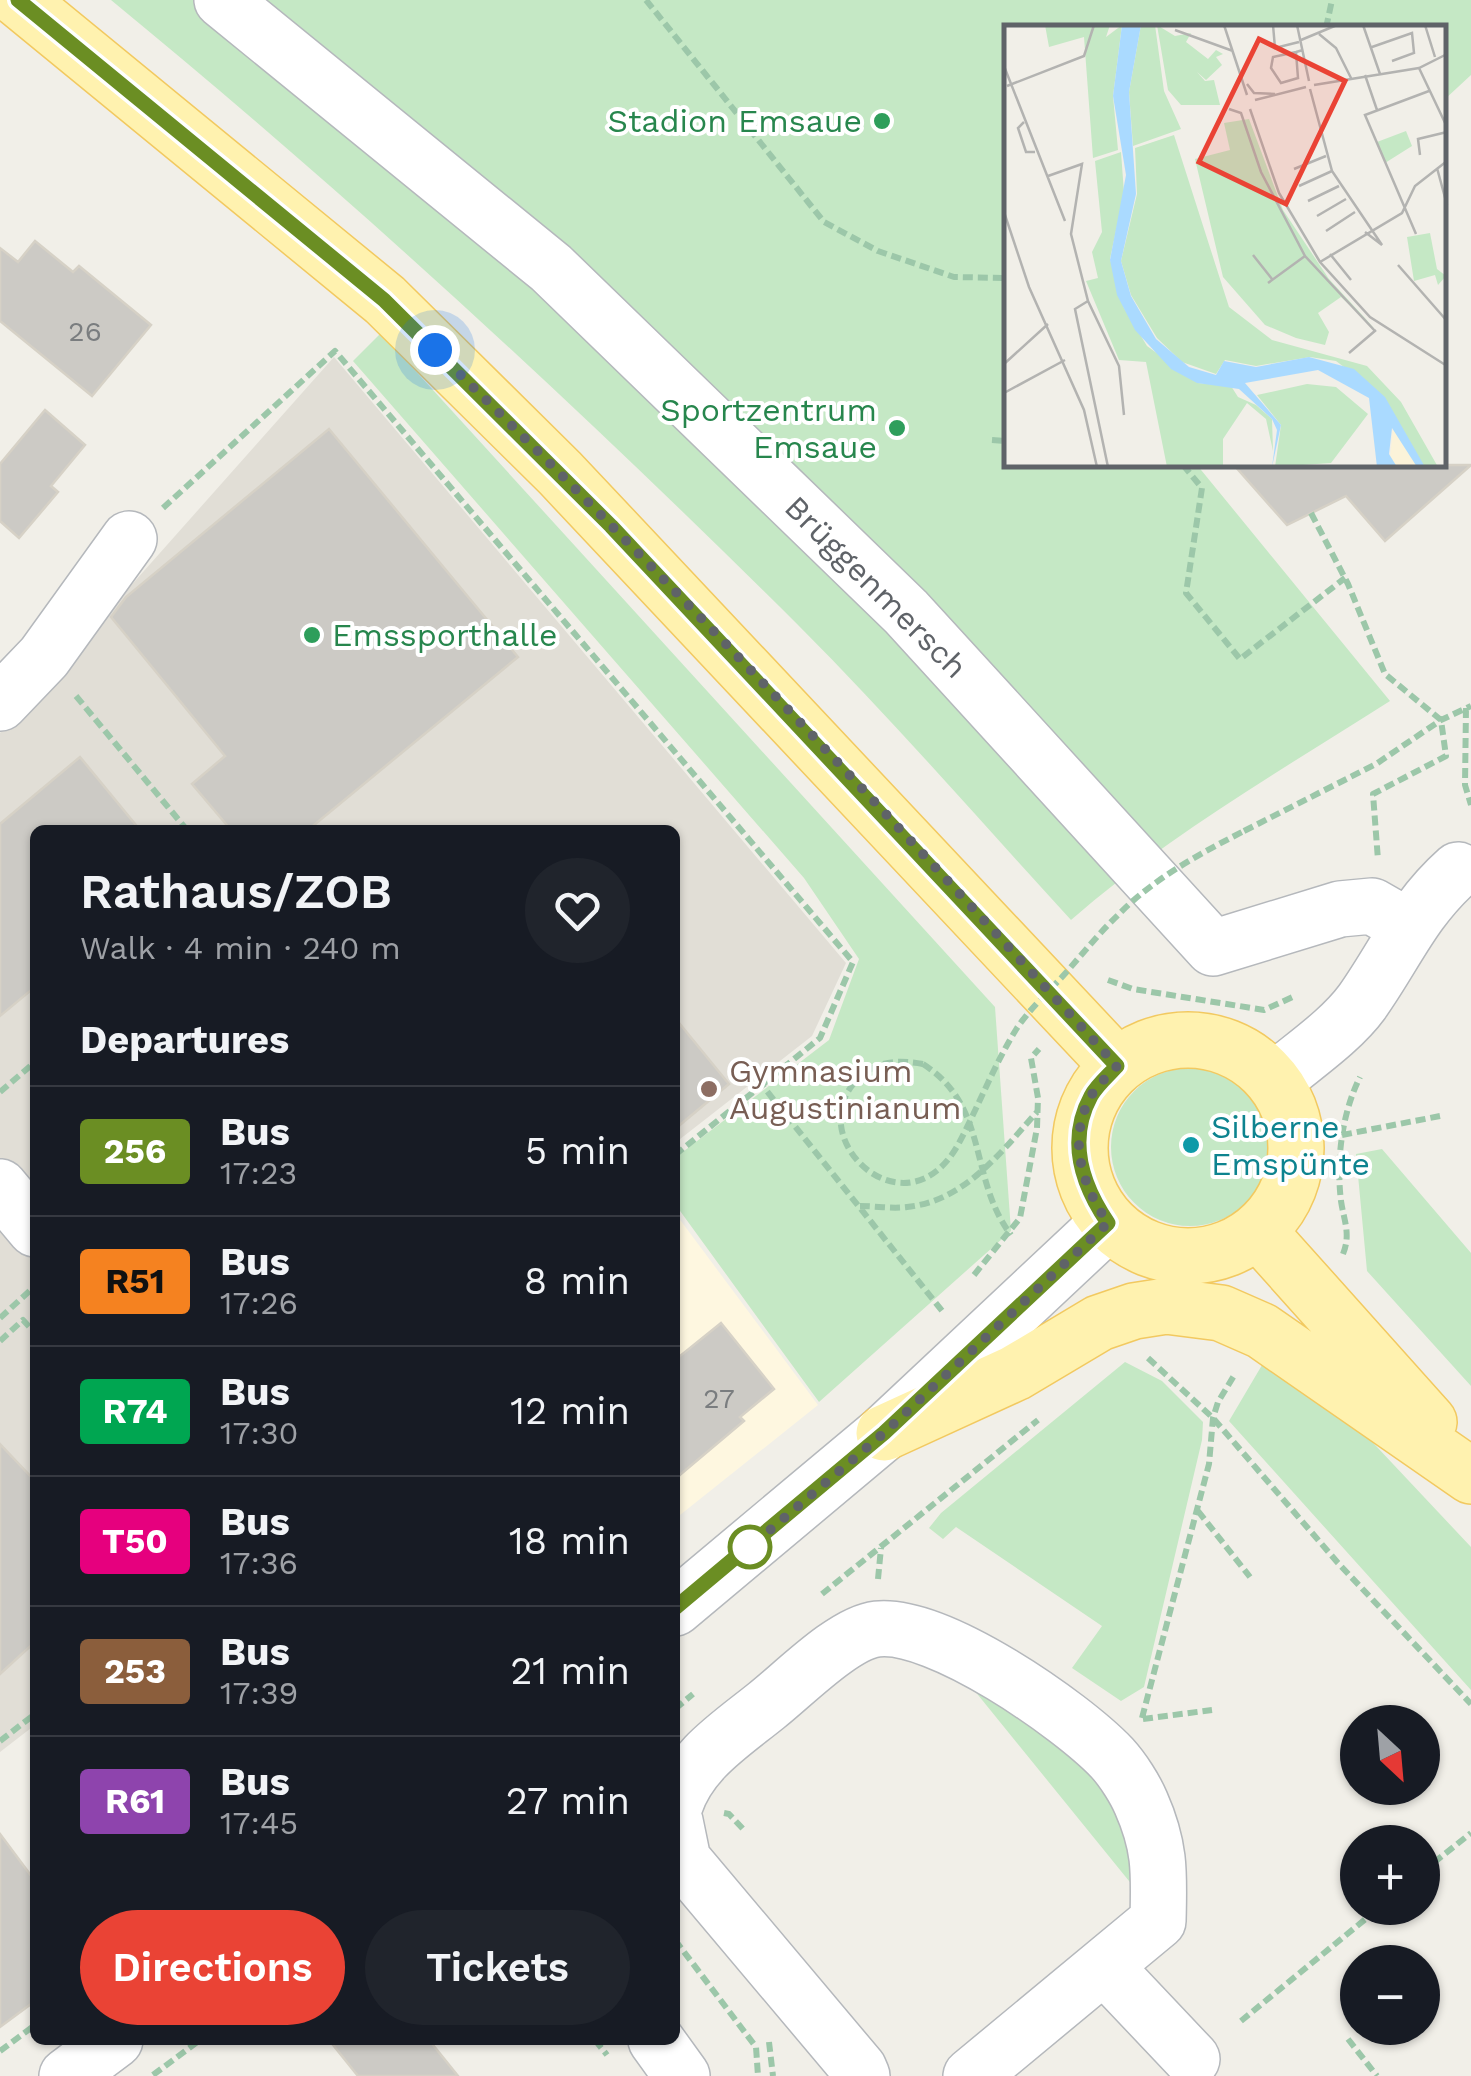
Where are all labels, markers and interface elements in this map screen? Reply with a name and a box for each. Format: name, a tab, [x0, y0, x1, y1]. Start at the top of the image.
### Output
inset map	[1004, 25, 1446, 468]
place label: Stadion Emsaue	[607, 102, 862, 140]
marker: Stadion Emsaue	[871, 110, 893, 132]
house number: 26	[68, 315, 102, 348]
your location	[410, 325, 460, 375]
place label: Sportzentrum Emsaue	[660, 391, 877, 466]
marker: Sportzentrum Emsaue	[886, 417, 908, 439]
street label: Brüggenmersch	[777, 488, 975, 686]
place label: Emssporthalle	[332, 616, 557, 654]
marker: Emssporthalle	[301, 624, 323, 646]
button: heart	[525, 858, 630, 963]
text: Rathaus/ZOB	[80, 863, 392, 920]
text: Walk · 4 min · 240 m	[80, 929, 401, 967]
text: Departures	[80, 1018, 289, 1062]
place label: Gymnasium Augustinianum	[729, 1052, 962, 1127]
marker: Gymnasium Augustinianum	[698, 1078, 720, 1100]
place label: Silberne Emspünte	[1211, 1108, 1370, 1183]
text: Bus	[220, 1110, 290, 1154]
text: 5 min	[525, 1129, 630, 1173]
text: 256	[104, 1130, 166, 1172]
marker: Silberne Emspünte	[1180, 1134, 1202, 1156]
text: 17:23	[220, 1154, 297, 1192]
text: Bus	[220, 1240, 290, 1284]
text: 8 min	[524, 1259, 630, 1303]
text: R51	[105, 1260, 165, 1302]
text: 17:26	[220, 1284, 298, 1322]
text: Bus	[220, 1370, 290, 1414]
house number: 27	[703, 1382, 735, 1415]
text: 12 min	[510, 1389, 630, 1433]
text: R74	[102, 1390, 168, 1432]
text: 17:30	[220, 1414, 298, 1452]
text: Bus	[220, 1500, 290, 1544]
text: 18 min	[509, 1519, 630, 1563]
text: T50	[102, 1520, 168, 1562]
unlabelled marker	[729, 1526, 771, 1568]
text: 17:36	[220, 1544, 298, 1582]
text: Bus	[220, 1630, 290, 1674]
text: 21 min	[510, 1649, 630, 1693]
text: 253	[104, 1650, 166, 1692]
text: 17:39	[220, 1674, 298, 1712]
north arrow	[1340, 1705, 1440, 1805]
map controls	[1340, 1705, 1440, 2045]
text: Bus	[220, 1760, 290, 1804]
text: 27 min	[506, 1779, 630, 1823]
text: R61	[105, 1780, 165, 1822]
text: 17:45	[220, 1804, 298, 1842]
button: +	[1340, 1825, 1440, 1925]
button: Directions	[80, 1910, 345, 2025]
button: Tickets	[365, 1910, 630, 2025]
button: −	[1340, 1945, 1440, 2045]

